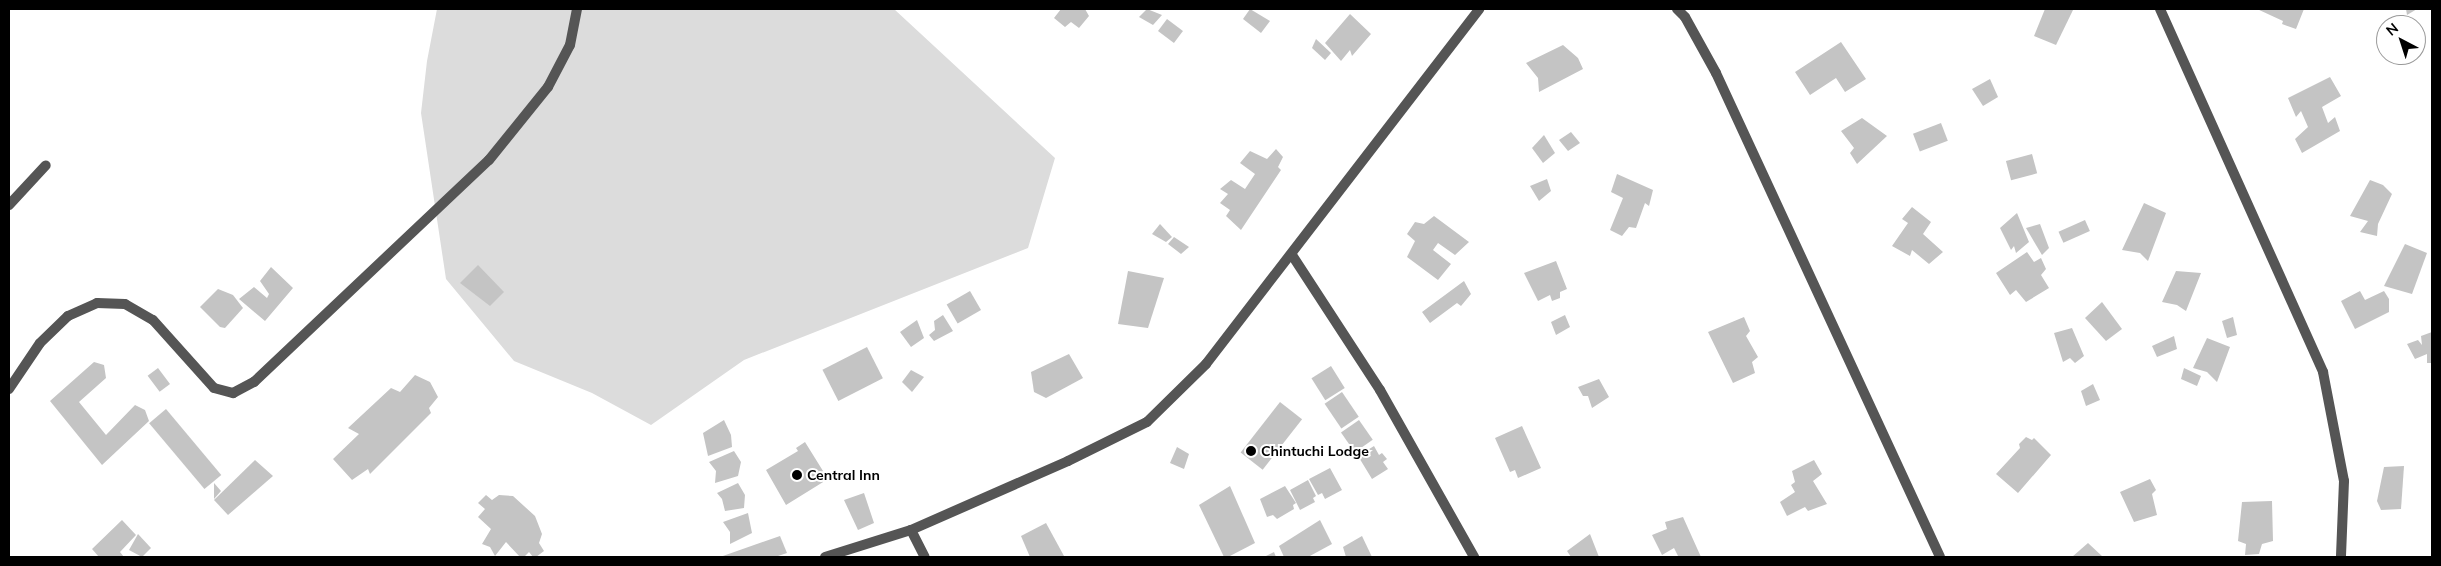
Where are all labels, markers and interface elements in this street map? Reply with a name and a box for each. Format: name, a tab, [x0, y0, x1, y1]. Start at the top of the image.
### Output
north arrow	[2376, 15, 2426, 65]
text: N	[2382, 19, 2402, 40]
place label: Chintuchi Lodge	[1261, 443, 1369, 459]
marker: Chintuchi Lodge	[1245, 445, 1257, 457]
place label: Central Inn	[807, 467, 880, 483]
marker: Central Inn	[791, 469, 803, 481]

